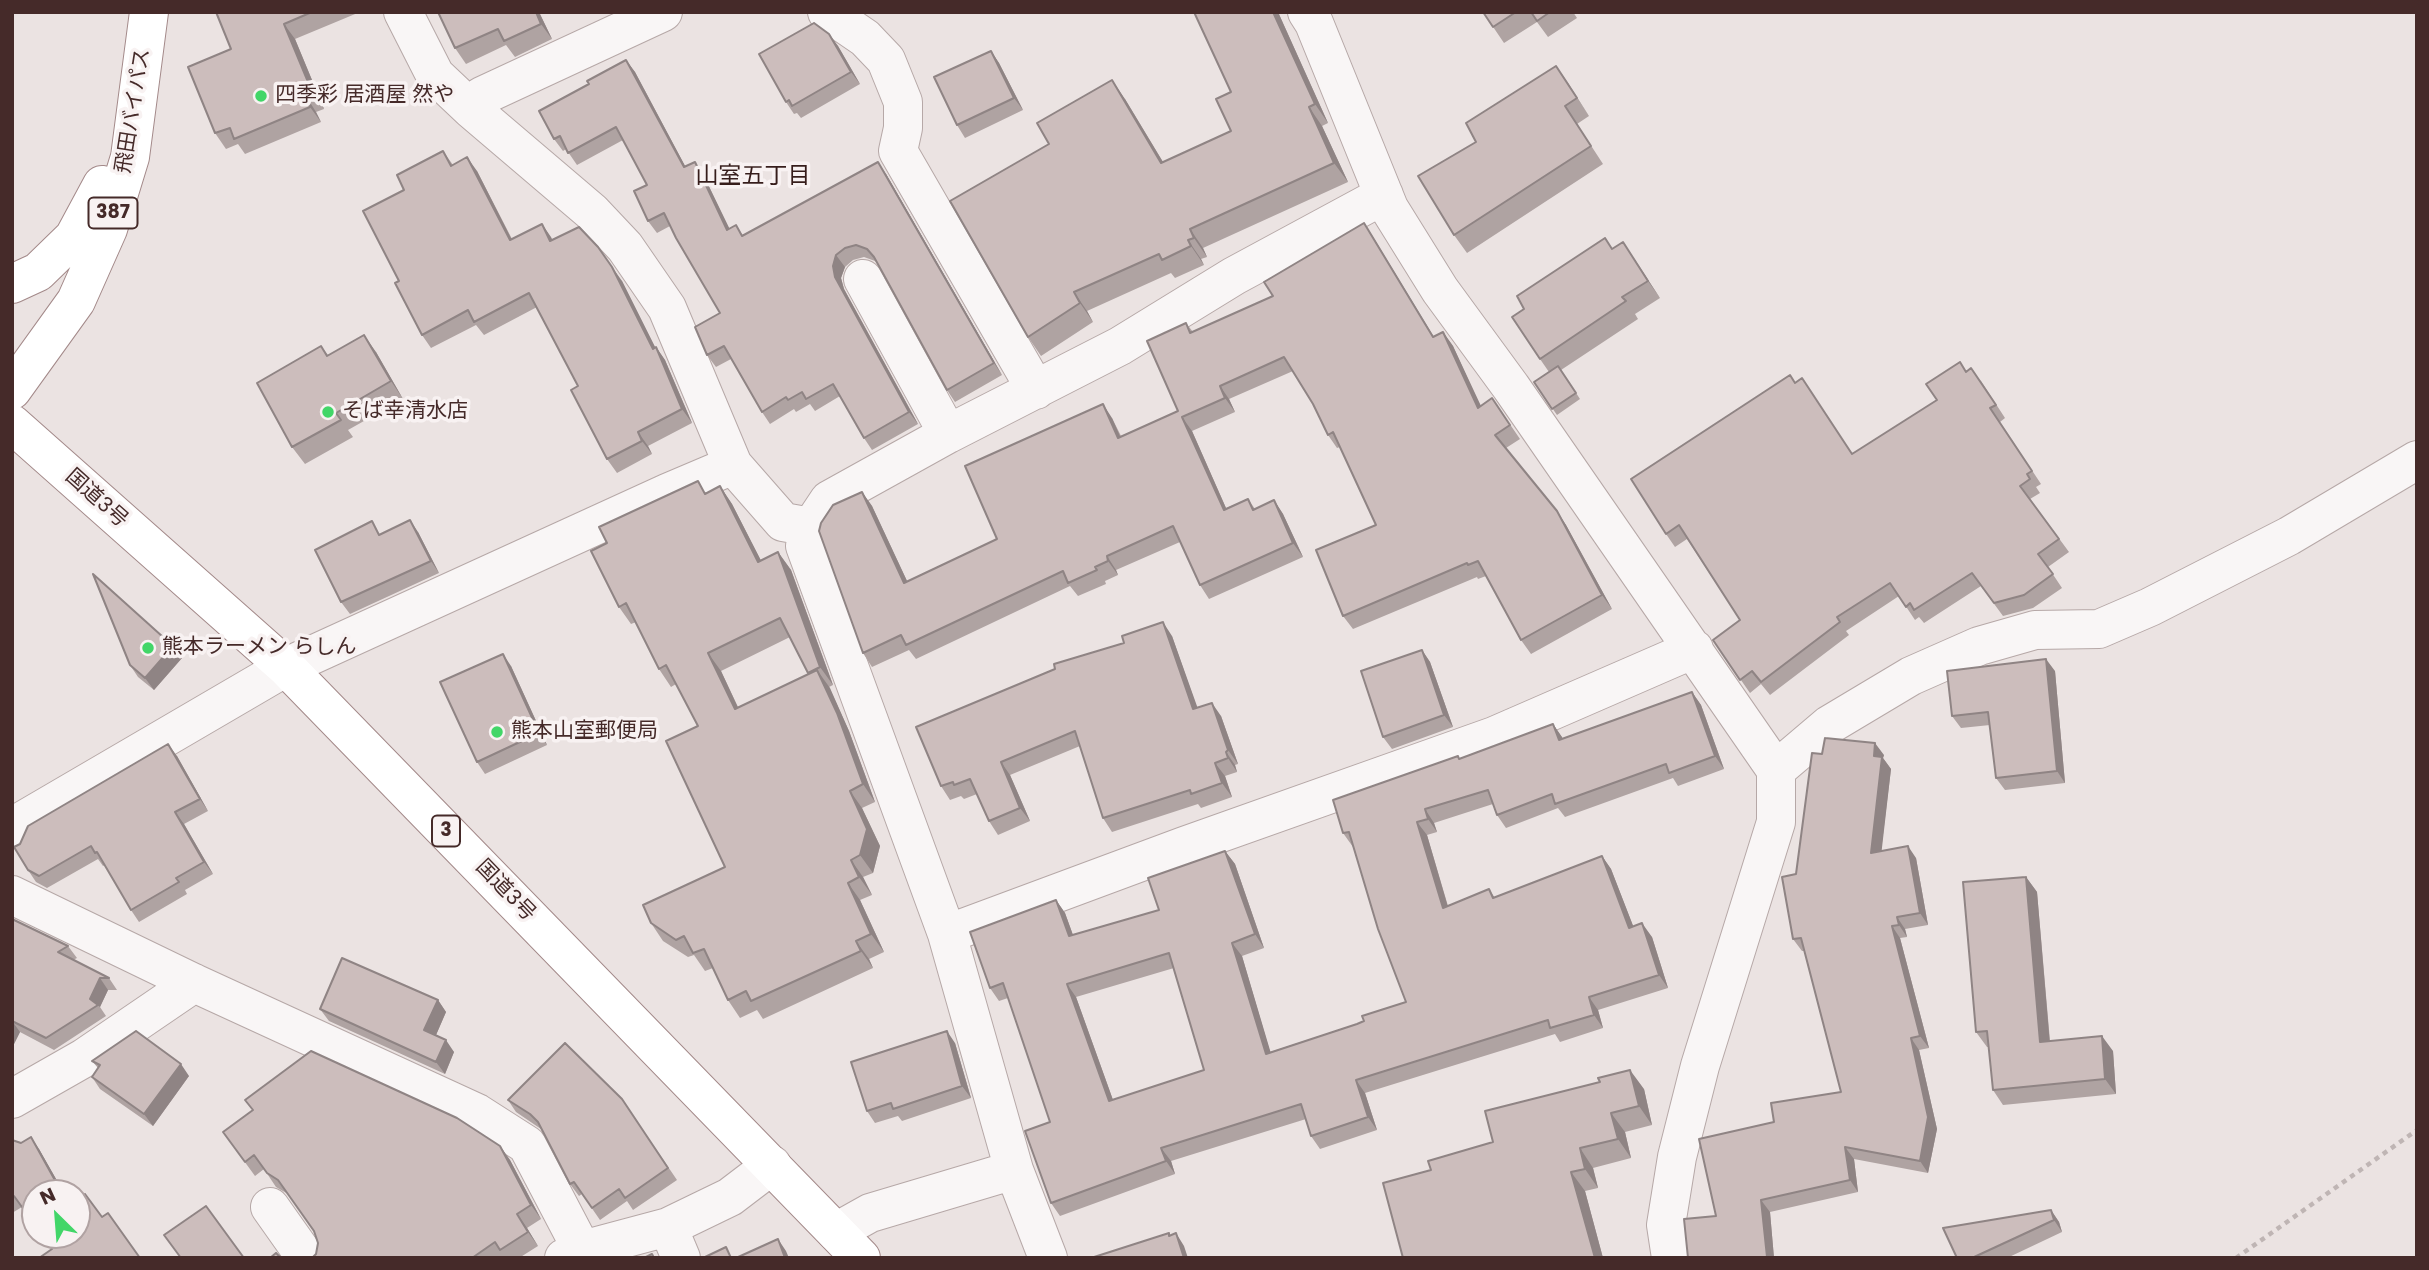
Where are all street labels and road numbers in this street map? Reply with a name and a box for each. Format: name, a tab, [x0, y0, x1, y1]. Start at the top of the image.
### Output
street label: 飛田バイパス	[112, 47, 156, 175]
road number: 387	[88, 197, 138, 228]
street label: 国道3号	[60, 464, 132, 534]
road number: 3	[432, 816, 460, 846]
street label: 国道3号	[470, 855, 540, 927]

